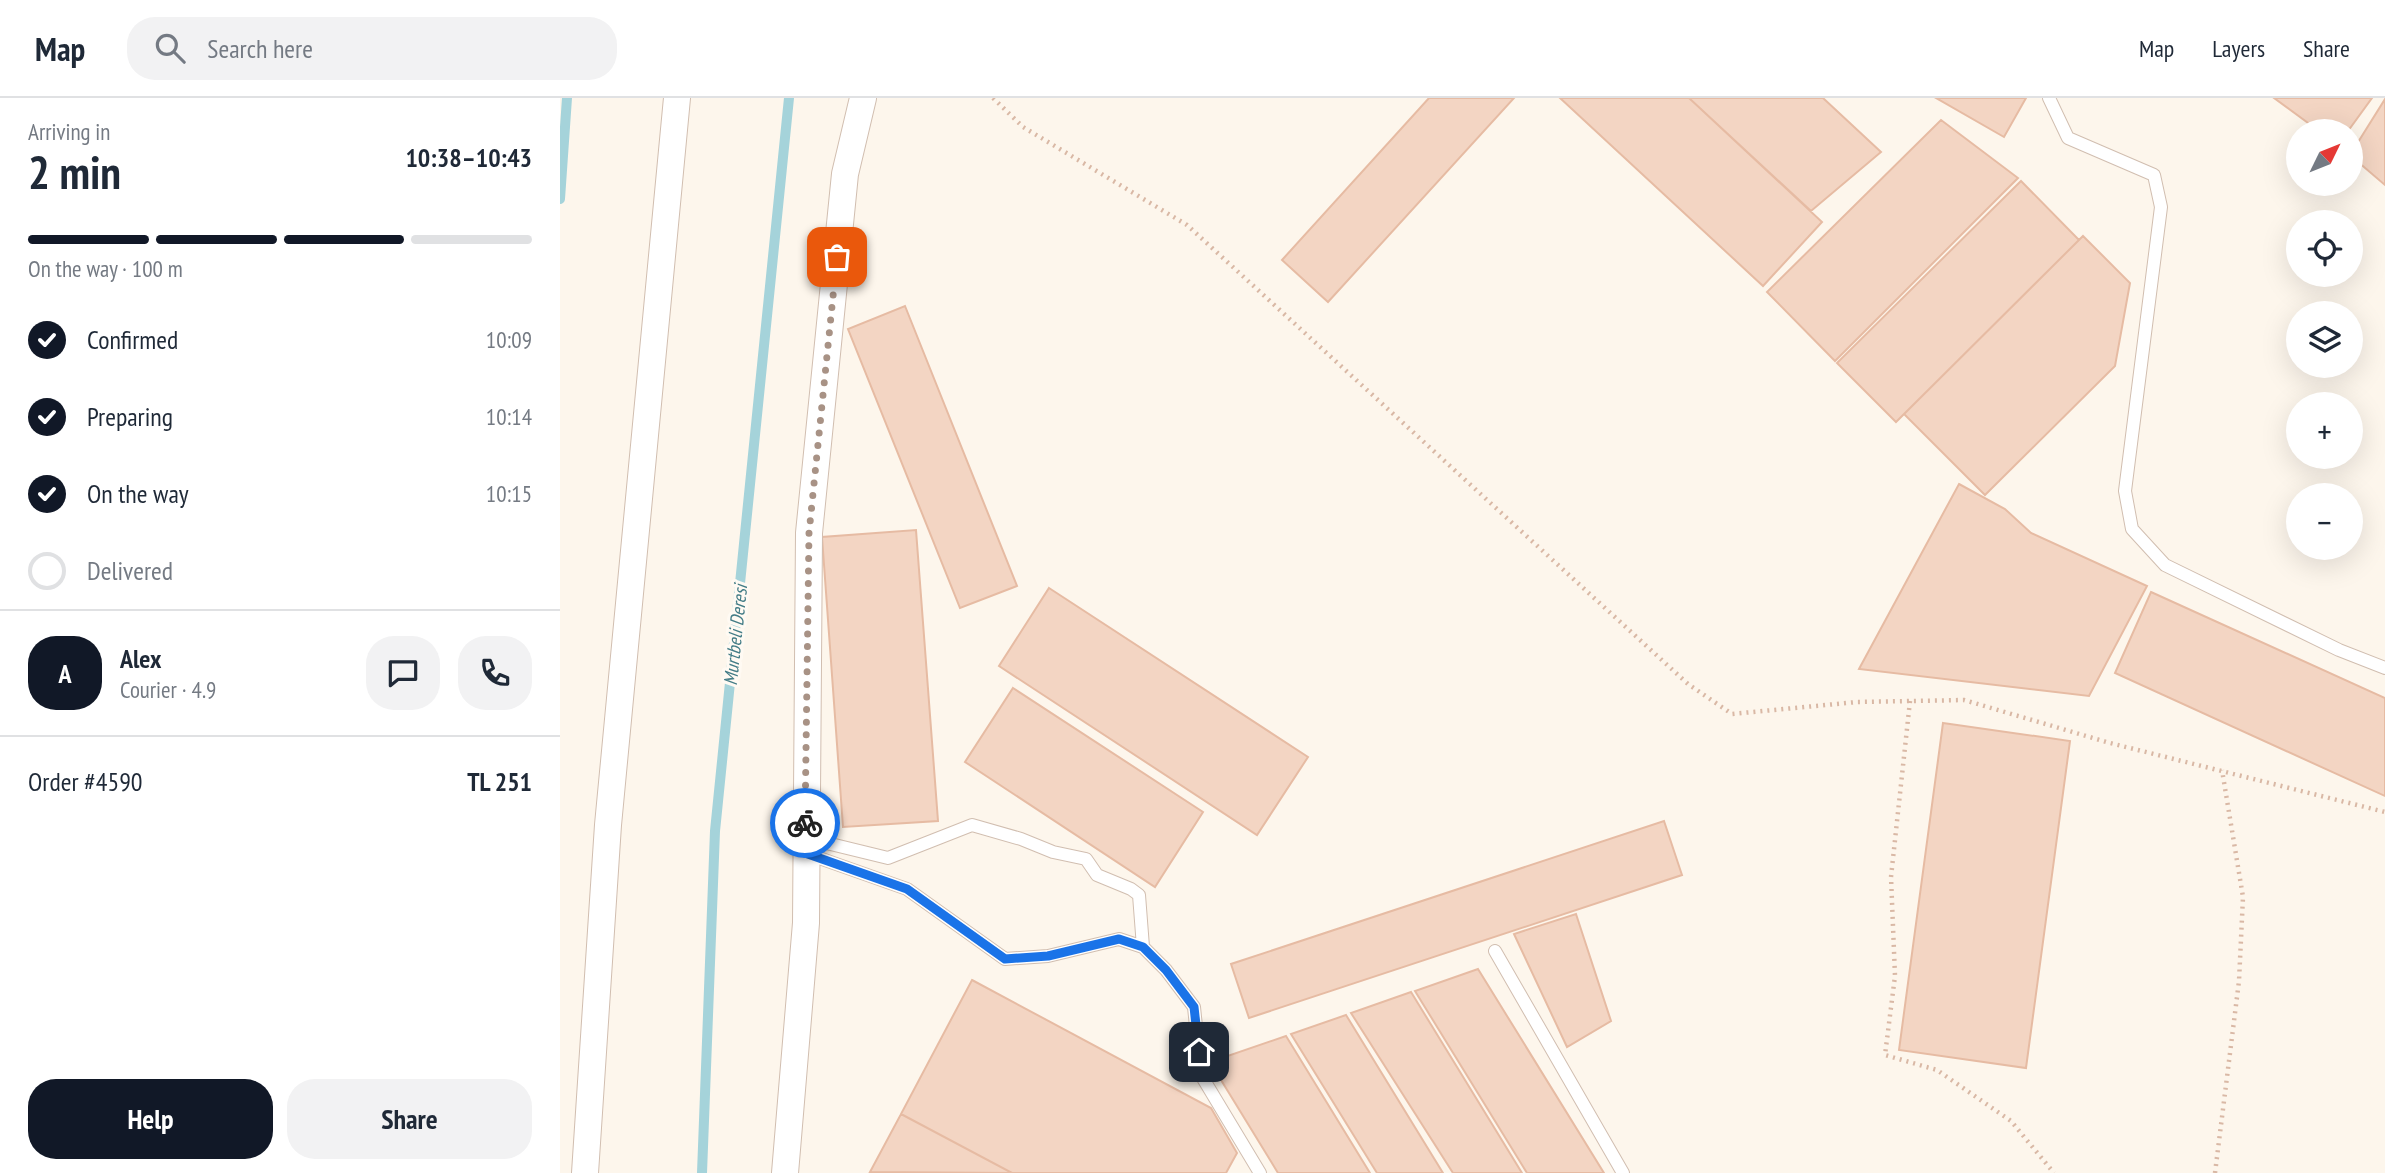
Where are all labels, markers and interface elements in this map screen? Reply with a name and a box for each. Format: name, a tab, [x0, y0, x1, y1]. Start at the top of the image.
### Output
search box	[127, 17, 617, 80]
text: Map	[35, 27, 85, 70]
icon: search	[151, 29, 189, 67]
text: Search here	[207, 32, 313, 65]
text: Map	[2139, 33, 2174, 64]
text: Layers	[2212, 33, 2265, 64]
text: Share	[2303, 33, 2350, 64]
text: Arriving in	[28, 117, 110, 146]
north arrow	[2286, 119, 2362, 196]
map controls	[2286, 119, 2363, 560]
text: 10:38–10:43	[405, 141, 532, 174]
text: 2 min	[28, 142, 121, 202]
button: locate	[2286, 210, 2363, 287]
pin	[807, 227, 867, 287]
icon: bag	[818, 238, 856, 276]
text: On the way · 100 m	[28, 254, 183, 283]
button: layers	[2286, 301, 2363, 378]
icon: check	[28, 321, 66, 359]
text: Confirmed	[87, 323, 178, 356]
text: 10:09	[486, 325, 532, 354]
button: +	[2286, 392, 2363, 469]
icon: check	[28, 398, 66, 436]
text: Preparing	[87, 400, 173, 433]
text: 10:14	[486, 402, 532, 431]
icon: check	[28, 475, 66, 513]
text: On the way	[87, 477, 189, 510]
text: 10:15	[486, 479, 532, 508]
button: −	[2286, 483, 2363, 560]
text: Delivered	[87, 554, 173, 587]
water label: Murtbeli Deresi	[718, 580, 753, 687]
button: chat	[366, 636, 440, 710]
button: phone	[458, 636, 532, 710]
text: Alex	[120, 642, 161, 675]
text: A	[58, 657, 72, 690]
text: Courier · 4.9	[120, 675, 216, 704]
text: Order #4590	[28, 765, 143, 798]
text: TL 251	[467, 765, 532, 798]
courier	[770, 788, 840, 858]
icon: bike	[786, 804, 824, 842]
pin	[1169, 1022, 1229, 1082]
icon: home	[1180, 1033, 1218, 1071]
button: Help	[28, 1079, 273, 1159]
button: Share	[287, 1079, 532, 1159]

